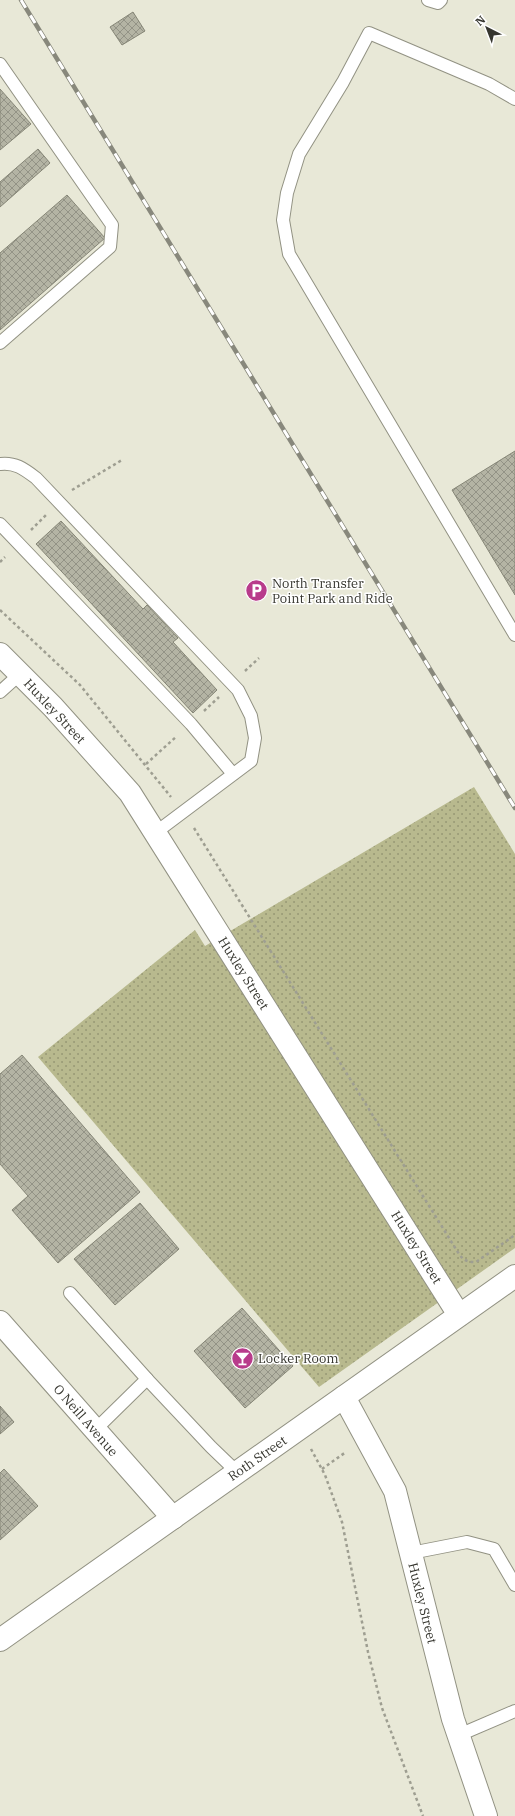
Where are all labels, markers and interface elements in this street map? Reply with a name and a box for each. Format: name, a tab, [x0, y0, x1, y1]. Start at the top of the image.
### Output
north arrow	[467, 8, 507, 48]
text: N	[472, 12, 488, 29]
place label: North Transfer Point Park and Ride	[272, 575, 393, 607]
parking icon: North Transfer Point Park and Ride	[243, 577, 269, 603]
street label: Huxley Street	[20, 675, 89, 748]
street label: Huxley Street	[214, 934, 273, 1013]
street label: Huxley Street	[387, 1208, 446, 1287]
bar icon: Locker Room	[230, 1345, 256, 1371]
place label: Locker Room	[258, 1350, 339, 1367]
street label: O Neill Avenue	[50, 1381, 122, 1460]
street label: Roth Street	[225, 1432, 290, 1485]
street label: Huxley Street	[404, 1561, 441, 1646]

